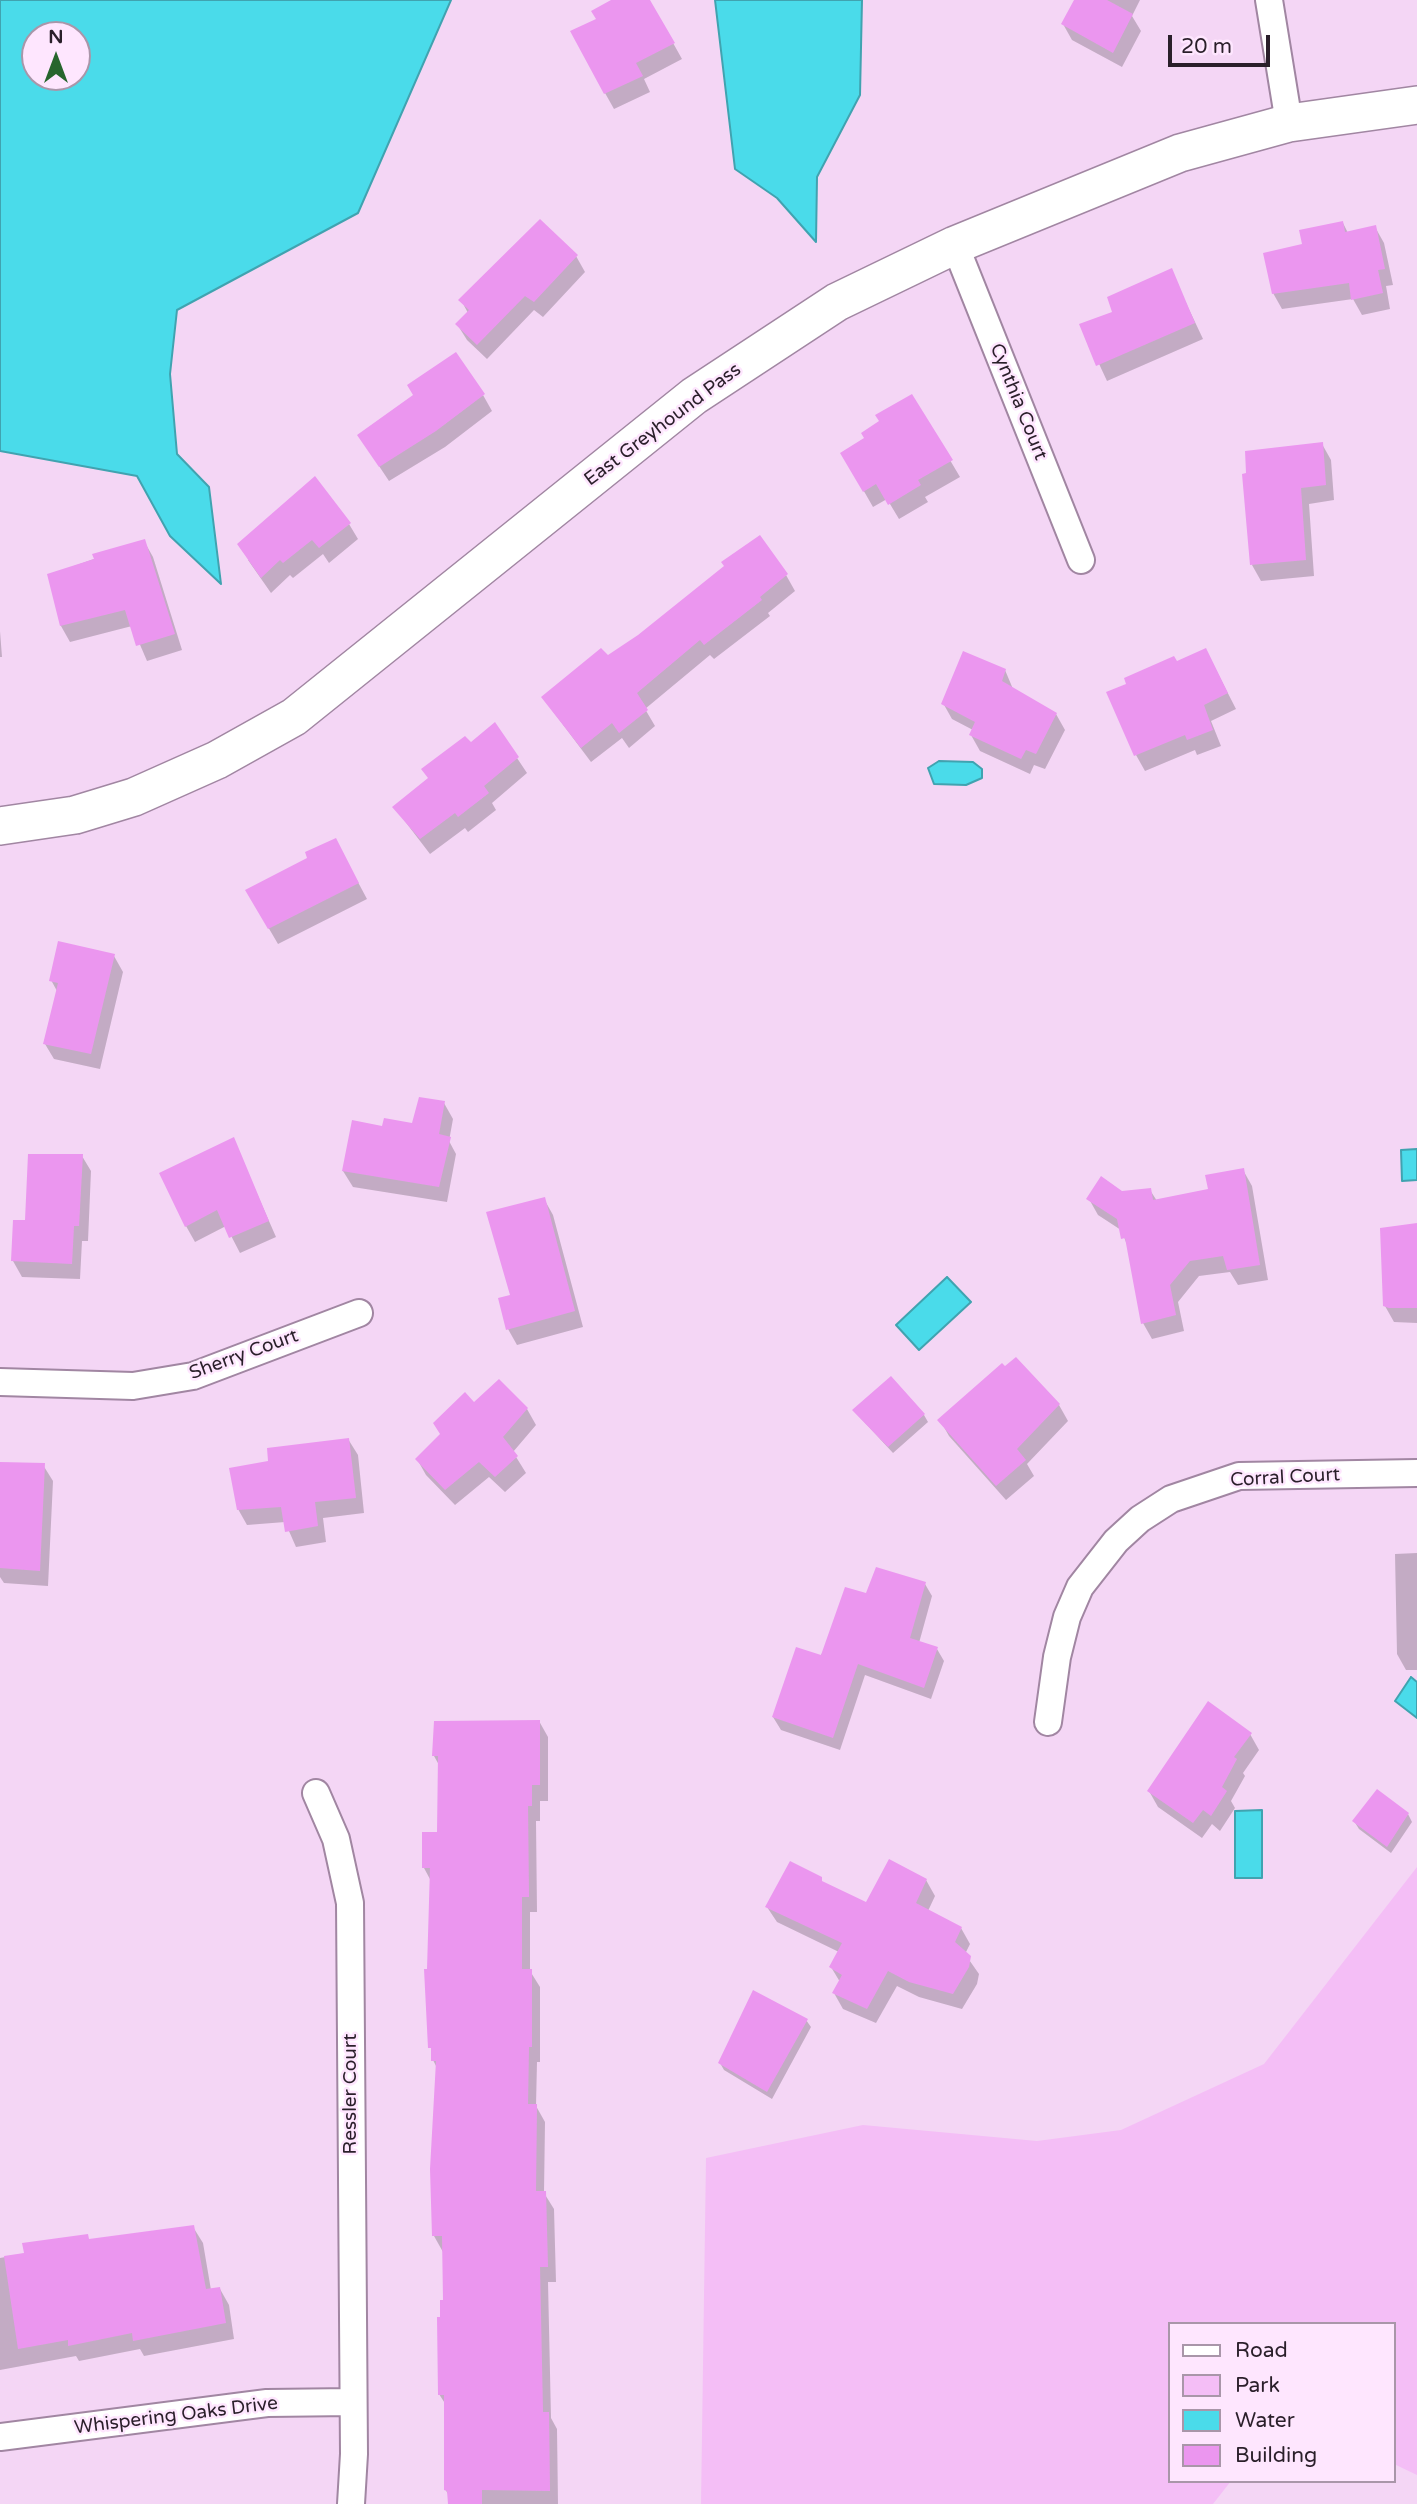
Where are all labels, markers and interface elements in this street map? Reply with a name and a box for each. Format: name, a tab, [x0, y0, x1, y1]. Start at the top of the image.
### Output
north arrow	[21, 21, 91, 91]
scale bar	[1172, 21, 1274, 65]
text: N	[48, 26, 64, 48]
text: 20 m	[1181, 34, 1232, 59]
street label: Cynthia Court	[984, 340, 1052, 464]
street label: East Greyhound Pass	[580, 359, 746, 491]
street label: Sherry Court	[186, 1325, 302, 1385]
street label: Corral Court	[1230, 1464, 1340, 1492]
street label: Ressler Court	[340, 2034, 362, 2154]
legend	[1168, 2322, 1396, 2483]
text: Road	[1235, 2338, 1288, 2363]
text: Park	[1235, 2373, 1280, 2398]
street label: Whispering Oaks Drive	[73, 2392, 279, 2440]
text: Water	[1235, 2408, 1295, 2433]
text: Building	[1235, 2443, 1317, 2468]

